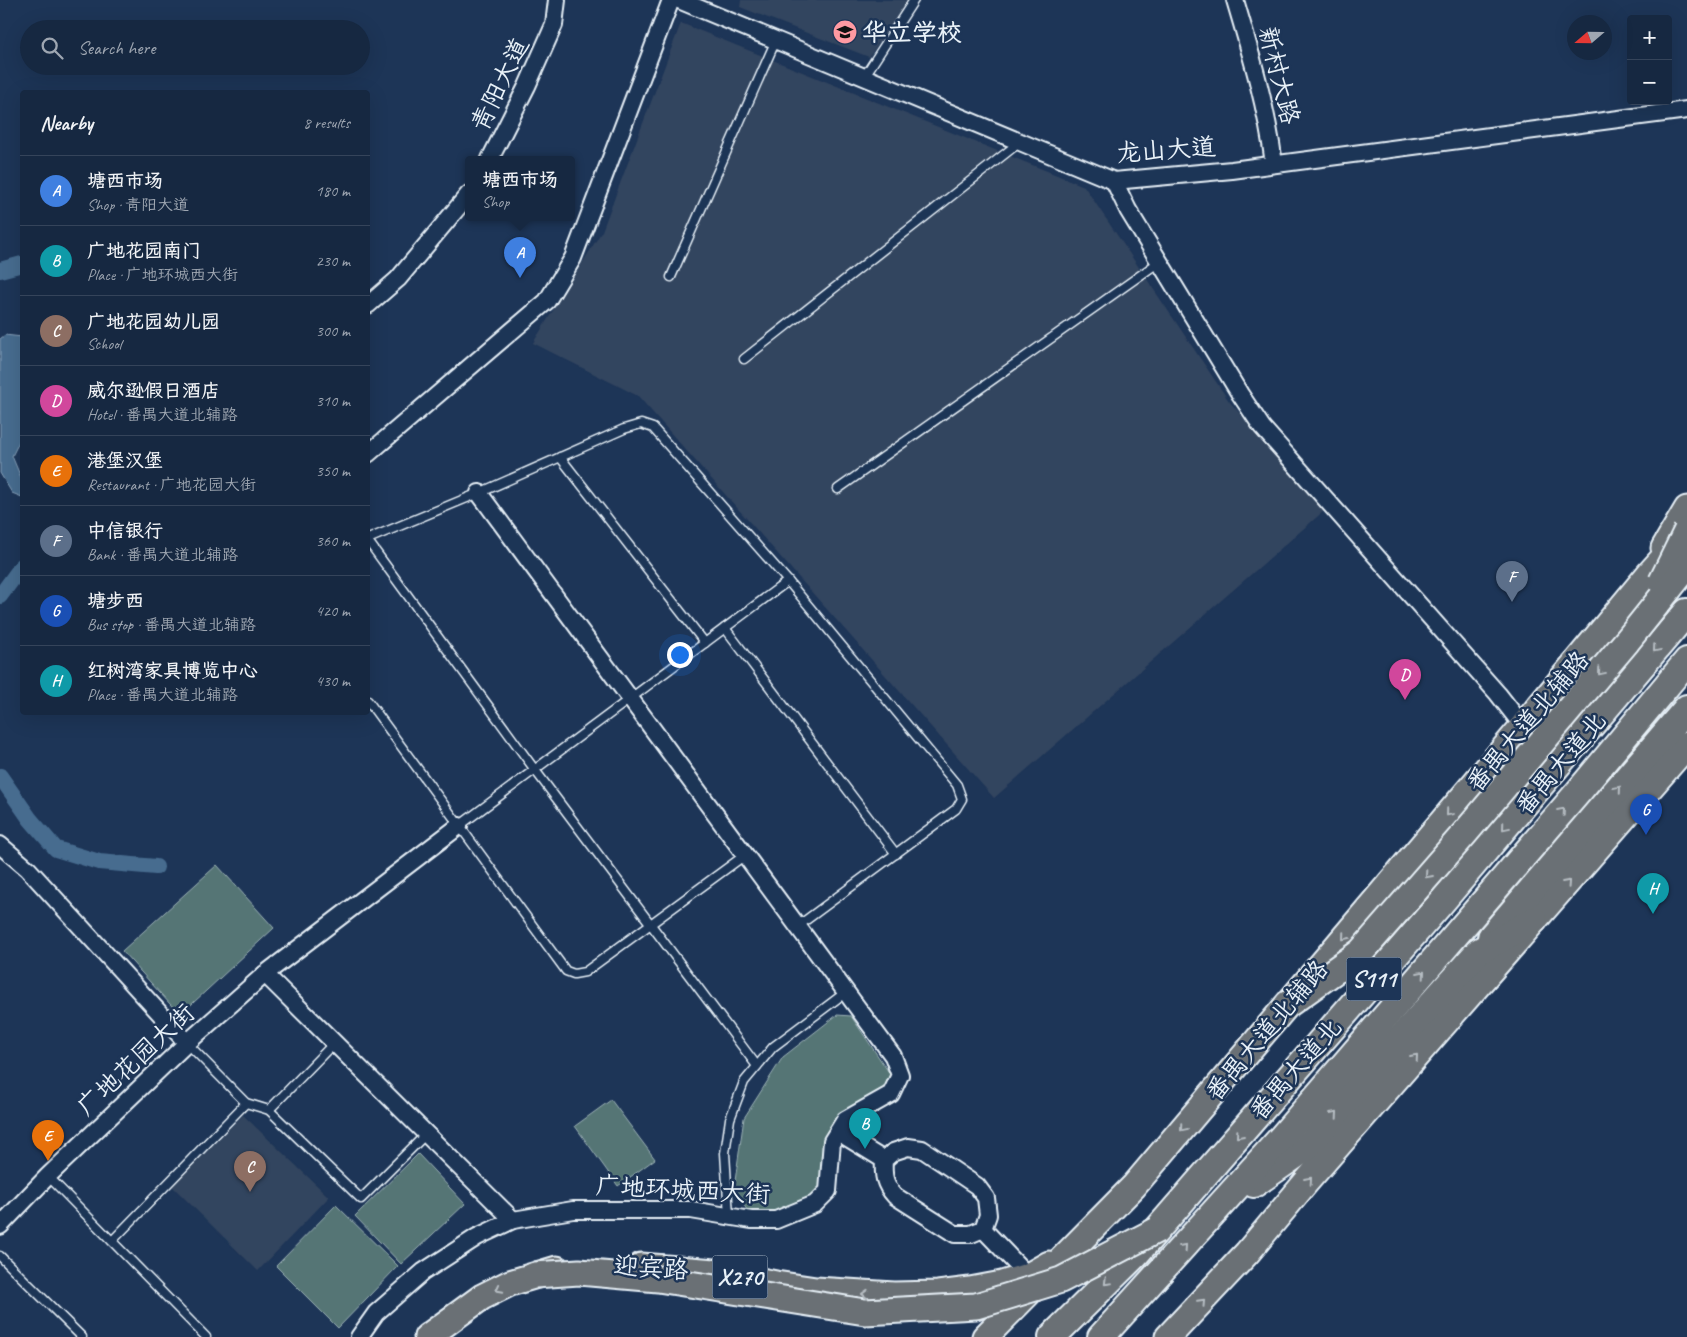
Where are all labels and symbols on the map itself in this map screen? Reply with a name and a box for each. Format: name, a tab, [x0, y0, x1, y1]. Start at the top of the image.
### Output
north arrow	[1567, 15, 1612, 60]
place label: 华立学校	[862, 17, 962, 49]
school or university icon: 华立学校	[832, 19, 858, 45]
street label: 新村大路	[1251, 23, 1307, 128]
street label: 青阳大道	[464, 32, 536, 136]
street label: 龙山大道	[1115, 131, 1217, 169]
pin: A	[504, 237, 536, 278]
pin: F	[1496, 561, 1528, 602]
your location	[667, 642, 693, 668]
street label: 番禺大道北辅路	[1459, 644, 1595, 798]
one-way arrow	[1652, 644, 1661, 653]
pin: D	[1389, 659, 1421, 700]
one-way arrow	[1598, 666, 1607, 675]
street label: 番禺大道北	[1508, 705, 1612, 821]
one-way arrow	[1613, 786, 1621, 795]
pin: G	[1630, 794, 1662, 835]
one-way arrow	[1446, 807, 1455, 816]
one-way arrow	[1556, 808, 1565, 817]
one-way arrow	[1502, 821, 1511, 830]
one-way arrow	[1425, 870, 1434, 879]
pin: H	[1637, 873, 1669, 914]
one-way arrow	[1561, 880, 1570, 889]
one-way arrow	[1342, 931, 1350, 940]
street label: 番禺大道北辅路	[1198, 953, 1334, 1107]
road number: S111	[1346, 958, 1402, 1001]
one-way arrow	[1416, 971, 1425, 980]
street label: 广地花园大街	[70, 997, 201, 1123]
street label: 番禺大道北	[1243, 1012, 1347, 1126]
one-way arrow	[1409, 1054, 1418, 1063]
pin: B	[849, 1108, 881, 1149]
one-way arrow	[1329, 1111, 1338, 1120]
pin: E	[32, 1120, 64, 1161]
one-way arrow	[1180, 1122, 1189, 1131]
one-way arrow	[1236, 1129, 1244, 1138]
pin: C	[234, 1151, 266, 1192]
street label: 广地环城西大街	[595, 1169, 771, 1211]
one-way arrow	[1303, 1176, 1312, 1185]
one-way arrow	[1178, 1244, 1187, 1253]
street label: 迎宾路	[612, 1249, 689, 1287]
road number: X270	[712, 1256, 768, 1298]
one-way arrow	[1104, 1276, 1113, 1285]
one-way arrow	[495, 1282, 504, 1292]
one-way arrow	[861, 1288, 869, 1299]
one-way arrow	[1196, 1299, 1205, 1308]

